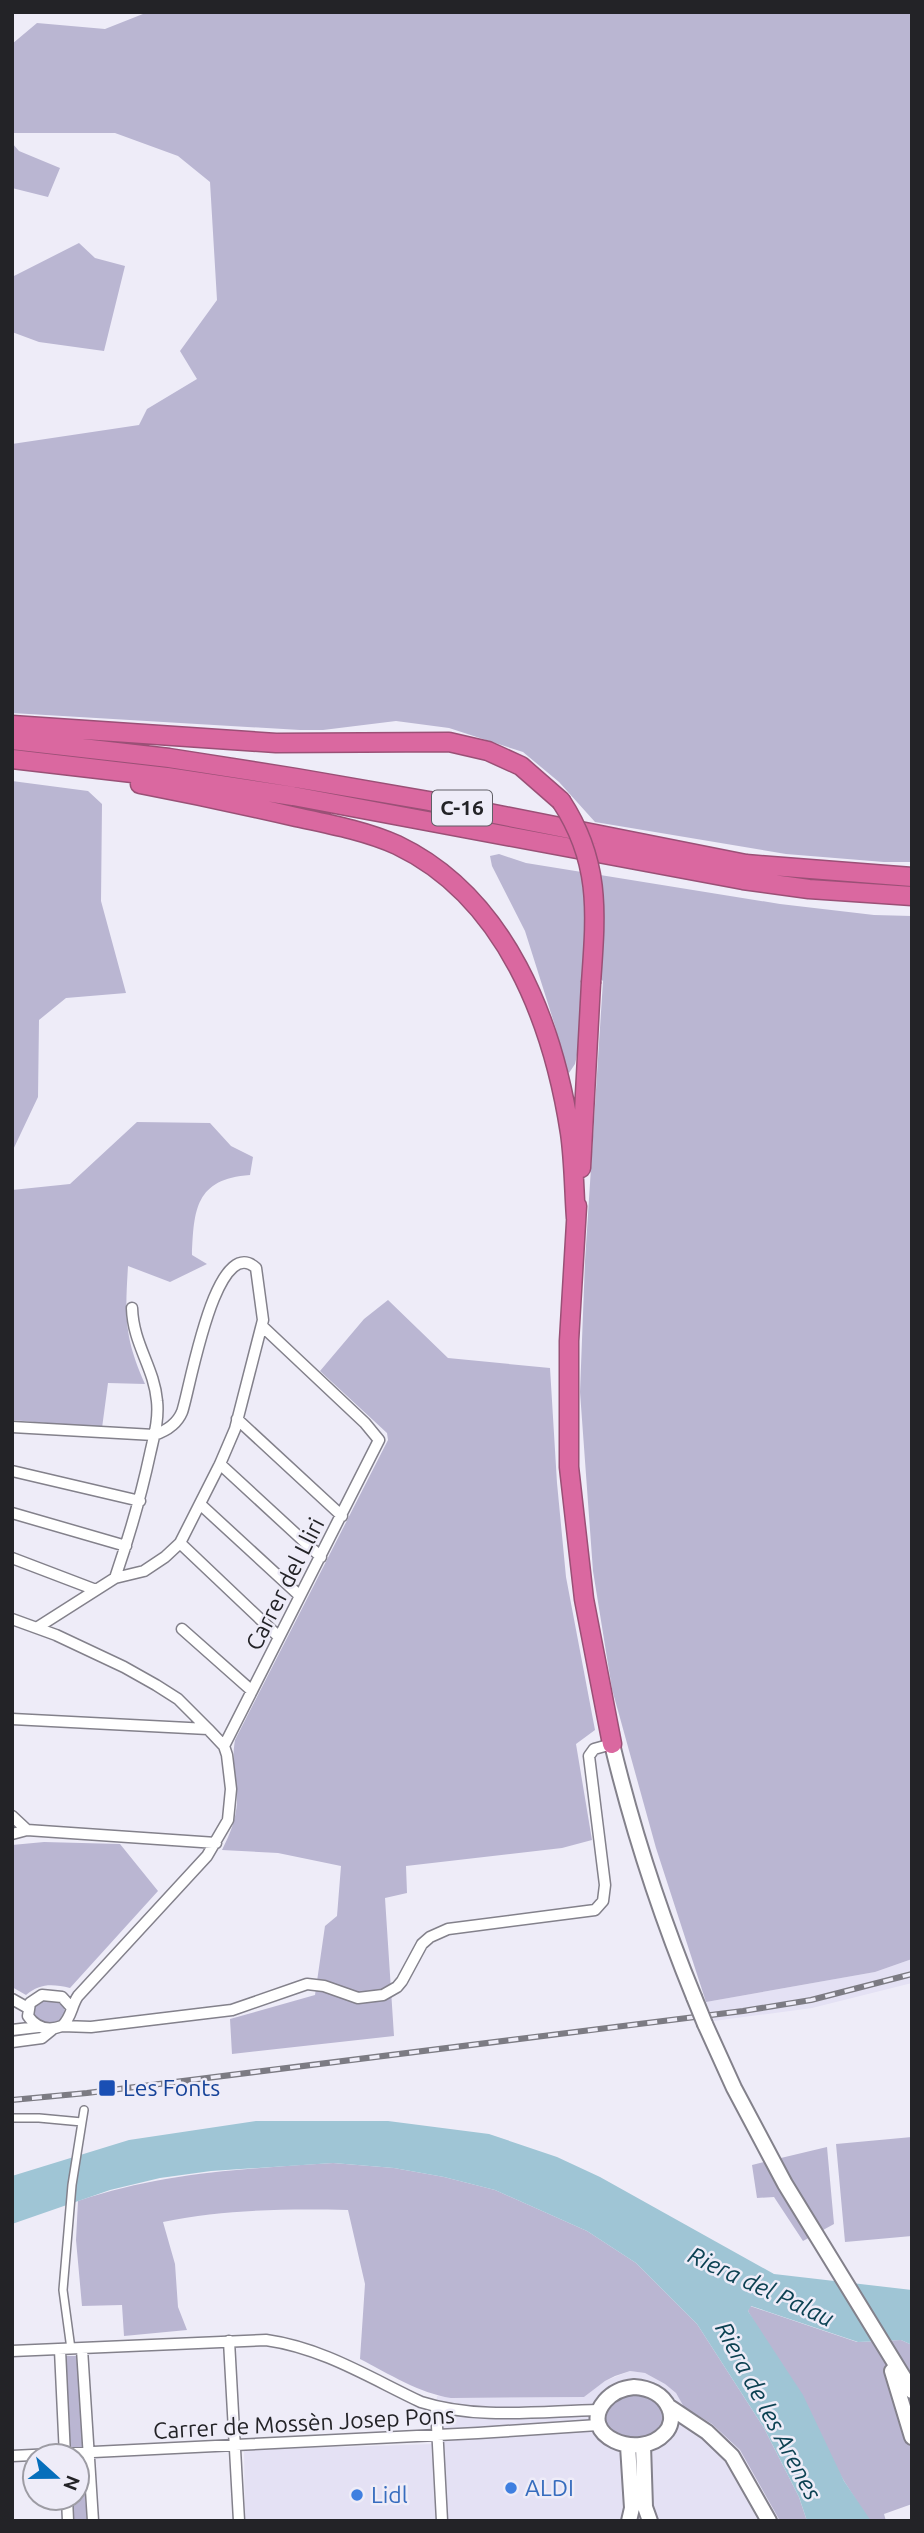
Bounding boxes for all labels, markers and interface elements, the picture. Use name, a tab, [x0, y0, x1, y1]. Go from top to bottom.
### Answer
road number: C-16	[432, 790, 492, 826]
street label: Carrer del Lliri	[240, 1513, 329, 1654]
place label: Les Fonts	[123, 2075, 220, 2100]
marker: Les Fonts	[97, 2078, 117, 2098]
water label: Riera del Palau	[684, 2241, 838, 2332]
water label: Riera de les Arenes	[710, 2317, 827, 2504]
street label: Carrer de Mossèn Josep Pons	[152, 2402, 456, 2443]
north arrow	[21, 2442, 91, 2512]
text: N	[59, 2473, 85, 2494]
place label: ALDI	[525, 2475, 574, 2500]
marker: ALDI	[503, 2480, 519, 2496]
place label: Lidl	[371, 2482, 408, 2507]
marker: Lidl	[349, 2487, 365, 2503]

